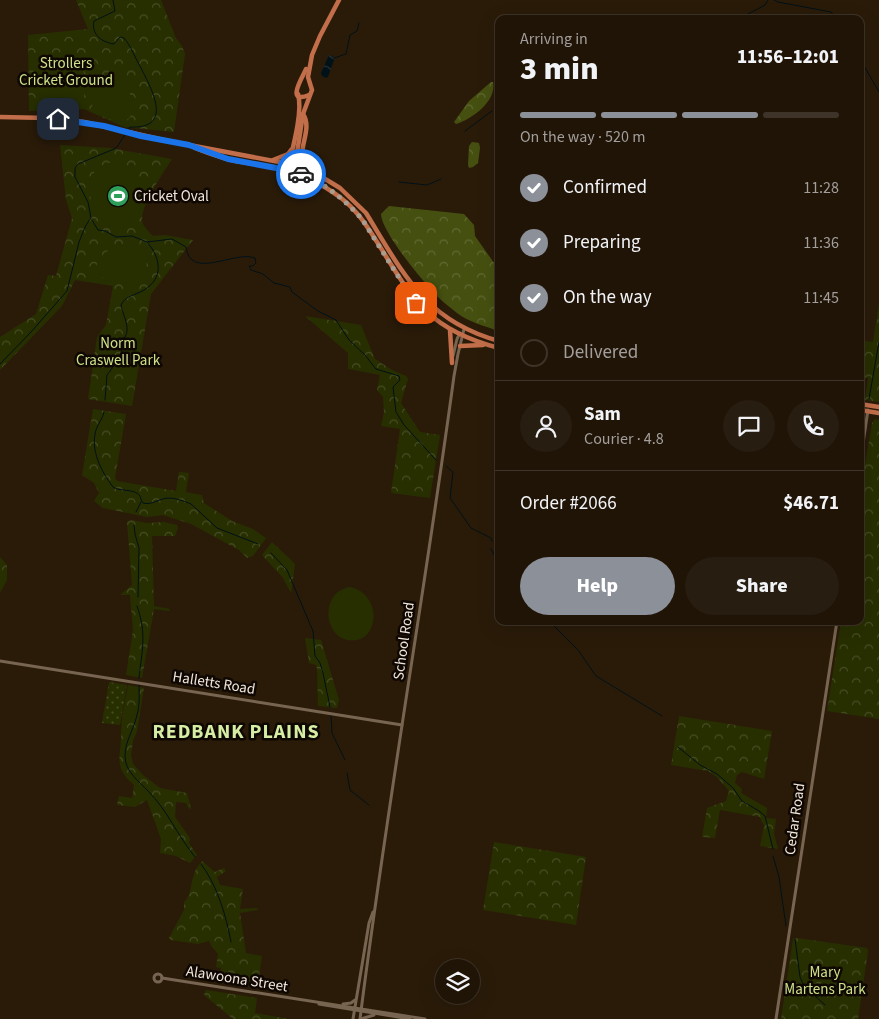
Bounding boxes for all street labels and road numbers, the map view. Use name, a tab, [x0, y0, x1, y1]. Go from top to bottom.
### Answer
street label: School Road	[388, 601, 420, 681]
street label: Halletts Road	[171, 666, 257, 700]
street label: Cedar Road	[780, 782, 810, 856]
street label: Alawoona Street	[185, 961, 289, 997]

